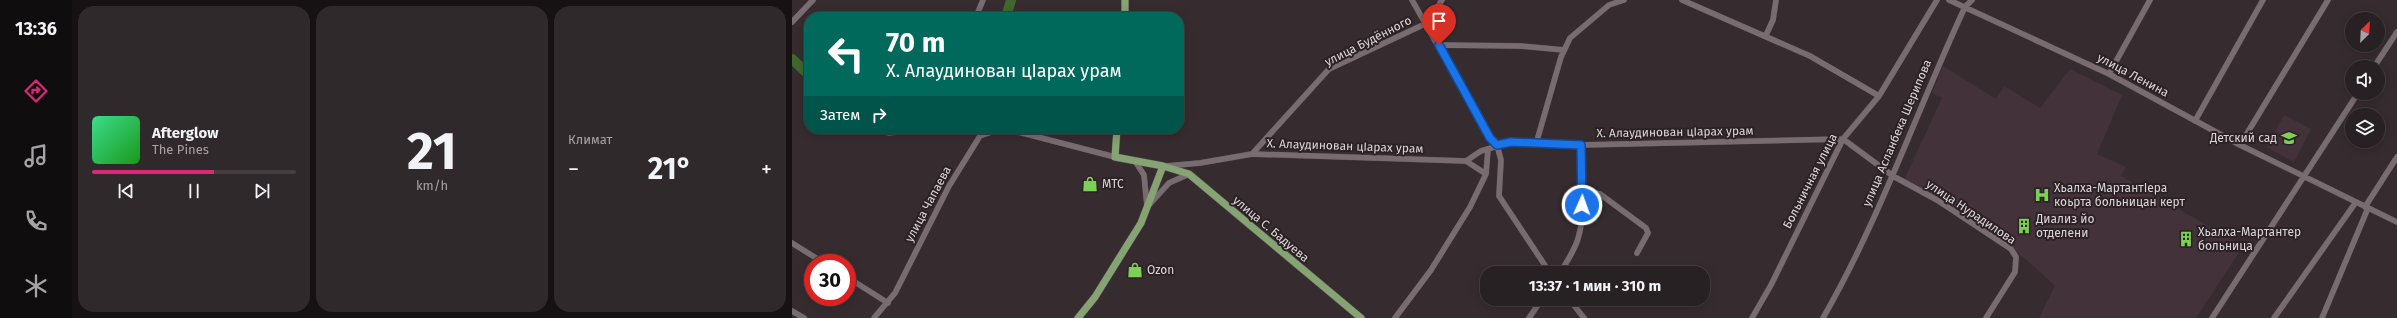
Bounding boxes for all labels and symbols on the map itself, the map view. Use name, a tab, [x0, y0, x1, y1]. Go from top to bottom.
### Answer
pin	[1422, 4, 1456, 45]
north arrow	[2345, 12, 2385, 52]
street label: улица Будённого	[1322, 13, 1414, 69]
street label: улица Ленина	[2095, 50, 2171, 100]
street label: улица Асланбека Шерипова	[1860, 57, 1934, 209]
street label: Х. Алаудинован цIарах урам	[1596, 124, 1754, 140]
school or university icon: Детский сад	[2280, 129, 2298, 147]
street label: Больничная улица	[1780, 131, 1840, 231]
place label: Детский сад	[2209, 131, 2277, 145]
street label: Х. Алаудинован цIарах урам	[1266, 136, 1424, 156]
street label: улица Чапаева	[902, 164, 954, 244]
shop icon: МТС	[1081, 175, 1099, 193]
place label: МТС	[1102, 177, 1124, 191]
street label: улица Нурадилова	[1923, 177, 2019, 247]
place label: Хьалха-МартантIера коьрта больницан керт	[2054, 181, 2185, 209]
position arrow	[1561, 184, 1603, 226]
hospital icon: Хьалха-МартантIера коьрта больницан керт	[2033, 186, 2051, 204]
street label: улица С. Бадуева	[1230, 193, 1312, 265]
place label: Диализ йо отделени	[2035, 212, 2095, 240]
building icon: Диализ йо отделени	[2015, 217, 2033, 235]
place label: Хьалха-Мартантер больница	[2198, 225, 2301, 253]
building icon: Хьалха-Мартантер больница	[2177, 230, 2195, 248]
speed limit sign: 30	[804, 254, 856, 306]
shop icon: Ozon	[1126, 261, 1144, 279]
place label: Ozon	[1147, 263, 1174, 277]

